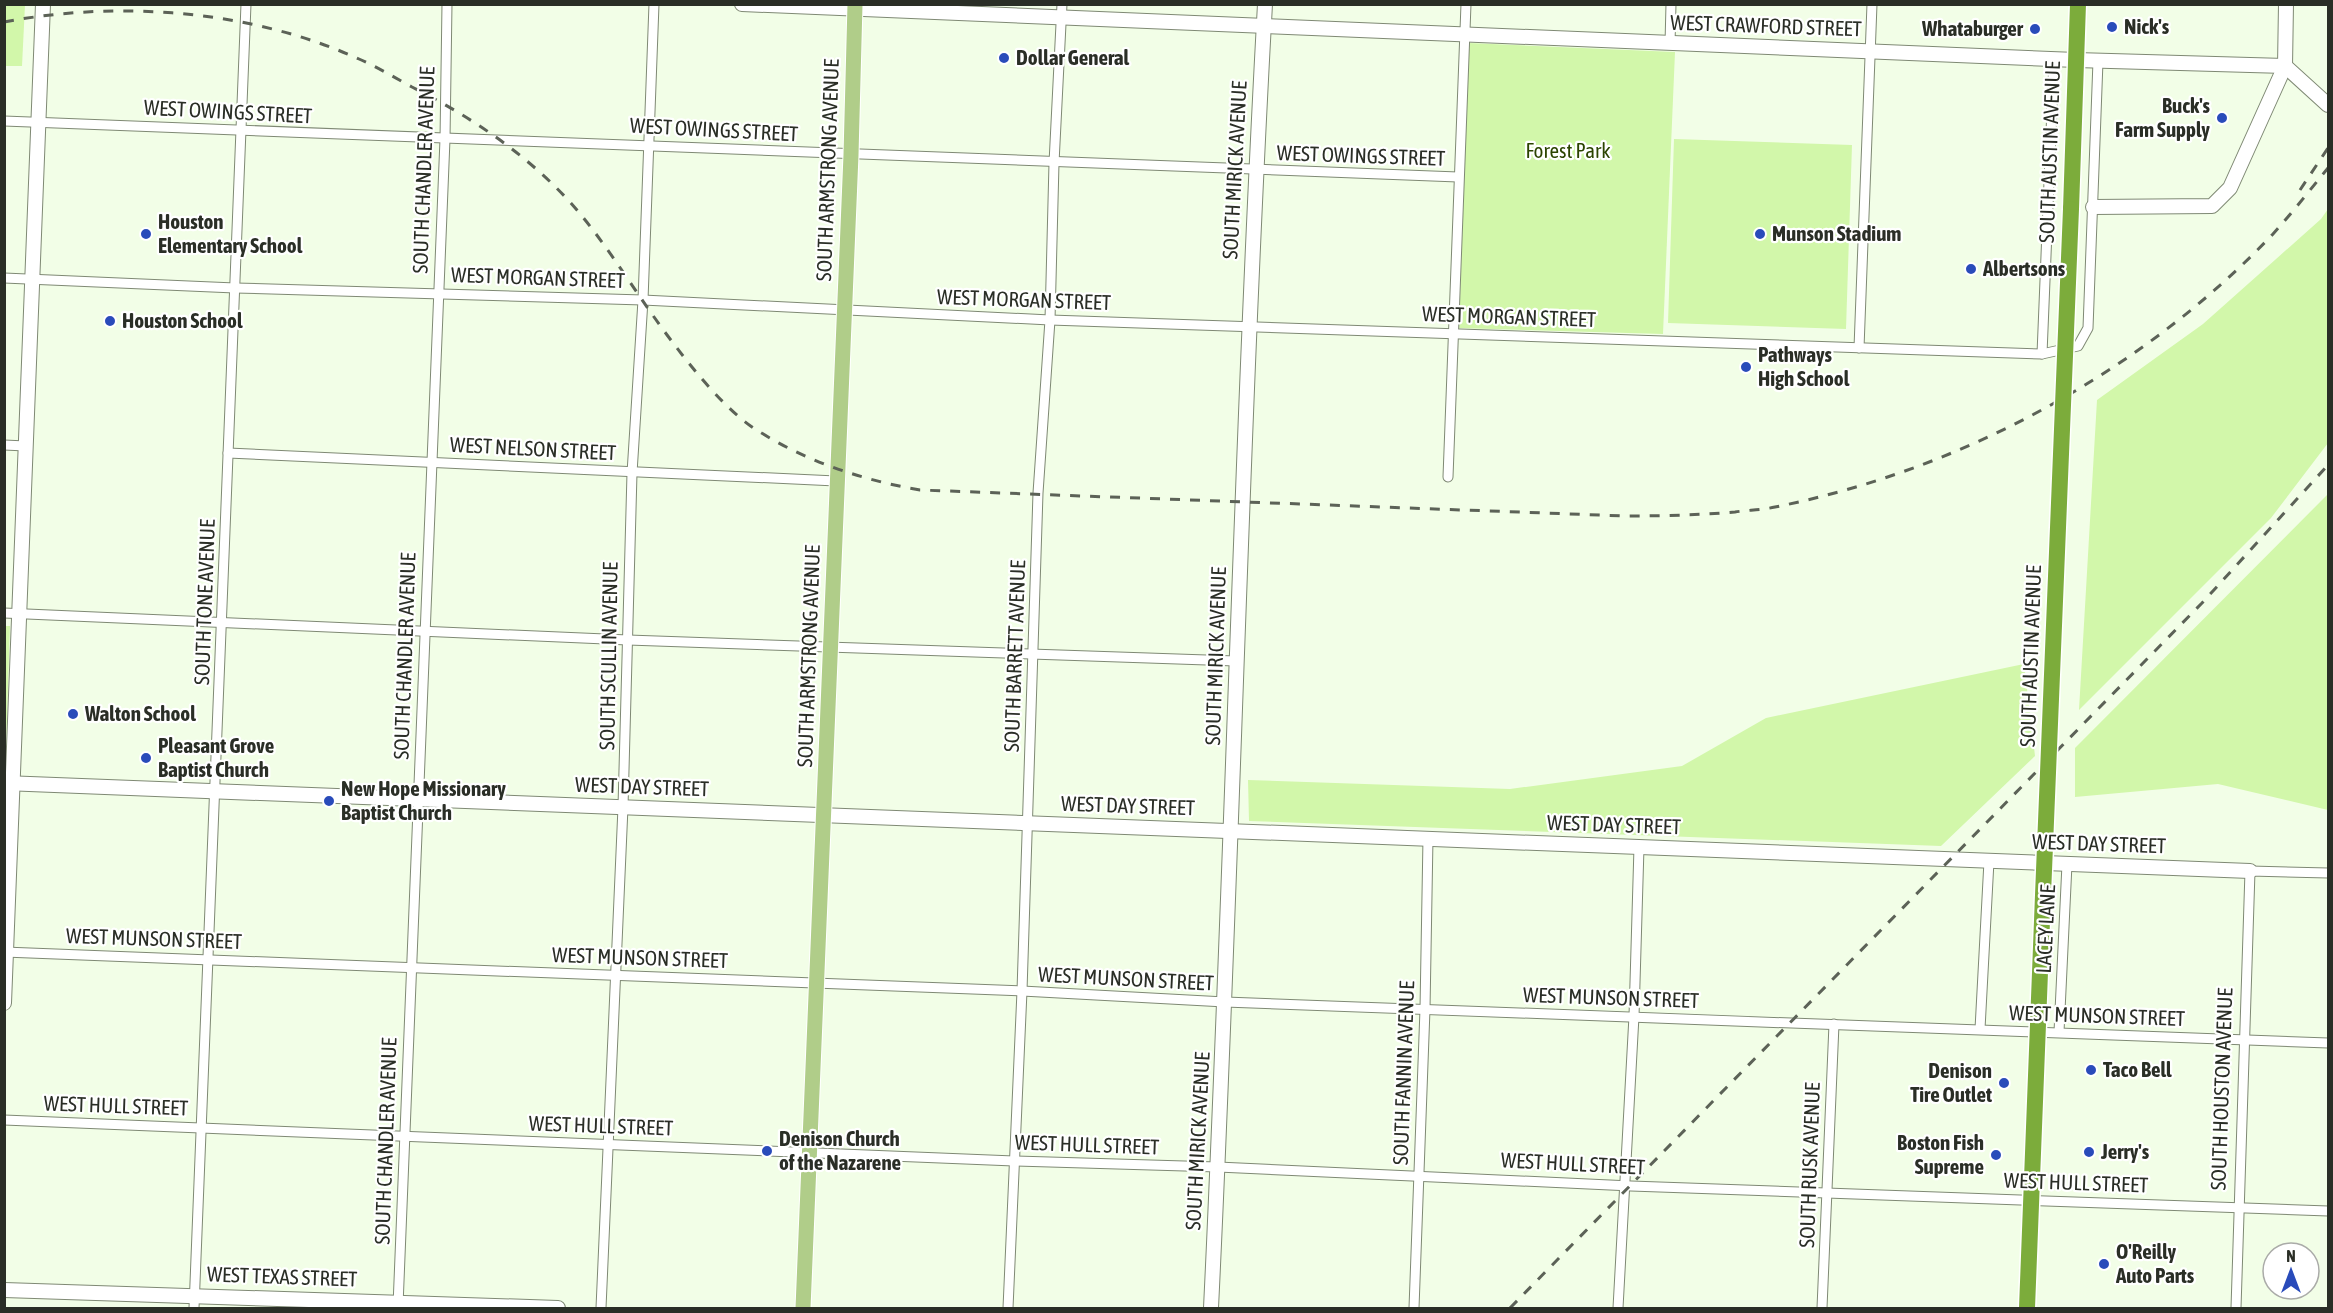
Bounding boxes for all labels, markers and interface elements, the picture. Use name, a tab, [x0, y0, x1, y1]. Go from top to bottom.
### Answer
street label: WEST CRAWFORD STREET	[1670, 10, 1862, 40]
place label: Nick's	[2124, 14, 2170, 38]
place label: Whataburger	[1921, 16, 2024, 40]
marker: Nick's	[2105, 20, 2119, 34]
marker: Whataburger	[2028, 22, 2042, 36]
place label: Dollar General	[1016, 45, 1130, 69]
marker: Dollar General	[997, 51, 1011, 65]
street label: SOUTH ARMSTRONG AVENUE	[811, 58, 843, 282]
street label: SOUTH AUSTIN AVENUE	[2034, 61, 2064, 243]
street label: SOUTH CHANDLER AVENUE	[407, 66, 439, 274]
street label: SOUTH MIRICK AVENUE	[1217, 80, 1251, 260]
place label: Buck's Farm Supply	[2115, 93, 2211, 141]
street label: WEST OWINGS STREET	[143, 95, 313, 127]
marker: Buck's Farm Supply	[2215, 111, 2229, 125]
street label: WEST OWINGS STREET	[629, 113, 799, 145]
park label: Forest Park	[1525, 138, 1611, 162]
street label: WEST OWINGS STREET	[1276, 140, 1446, 170]
place label: Houston Elementary School	[158, 209, 303, 257]
place label: Munson Stadium	[1772, 221, 1901, 245]
marker: Houston Elementary School	[139, 227, 153, 241]
marker: Munson Stadium	[1753, 227, 1767, 241]
place label: Albertsons	[1982, 256, 2066, 280]
street label: WEST MORGAN STREET	[451, 262, 625, 292]
marker: Albertsons	[1964, 262, 1978, 276]
street label: WEST MORGAN STREET	[937, 284, 1111, 314]
street label: WEST MORGAN STREET	[1422, 301, 1596, 331]
place label: Houston School	[122, 308, 243, 332]
marker: Houston School	[103, 314, 117, 328]
place label: Pathways High School	[1758, 342, 1850, 390]
marker: Pathways High School	[1739, 360, 1753, 374]
street label: WEST NELSON STREET	[449, 432, 617, 464]
street label: SOUTH TONE AVENUE	[189, 519, 219, 685]
street label: SOUTH ARMSTRONG AVENUE	[792, 544, 824, 768]
street label: SOUTH CHANDLER AVENUE	[388, 552, 420, 760]
street label: SOUTH BARRETT AVENUE	[999, 559, 1029, 752]
street label: SOUTH SCULLIN AVENUE	[594, 562, 622, 750]
street label: SOUTH AUSTIN AVENUE	[2015, 565, 2045, 747]
street label: SOUTH MIRICK AVENUE	[1200, 566, 1230, 746]
place label: Walton School	[84, 701, 196, 725]
marker: Walton School	[66, 707, 80, 721]
place label: Pleasant Grove Baptist Church	[158, 733, 274, 781]
marker: Pleasant Grove Baptist Church	[139, 751, 153, 765]
street label: WEST DAY STREET	[575, 772, 709, 800]
place label: New Hope Missionary Baptist Church	[341, 776, 506, 824]
street label: WEST DAY STREET	[1061, 791, 1195, 819]
marker: New Hope Missionary Baptist Church	[322, 794, 336, 808]
street label: WEST DAY STREET	[1547, 810, 1681, 838]
street label: WEST DAY STREET	[2032, 829, 2166, 857]
street label: LACEY LANE	[2031, 884, 2059, 974]
street label: WEST MUNSON STREET	[66, 923, 242, 953]
street label: WEST MUNSON STREET	[552, 942, 728, 972]
street label: WEST MUNSON STREET	[1038, 961, 1215, 995]
street label: SOUTH FANNIN AVENUE	[1388, 980, 1418, 1165]
street label: WEST MUNSON STREET	[1523, 982, 1699, 1012]
street label: SOUTH HOUSTON AVENUE	[2205, 987, 2237, 1191]
street label: WEST MUNSON STREET	[2009, 1000, 2185, 1030]
street label: SOUTH CHANDLER AVENUE	[369, 1037, 401, 1245]
street label: SOUTH MIRICK AVENUE	[1180, 1051, 1214, 1231]
place label: Taco Bell	[2103, 1057, 2172, 1081]
place label: Denison Tire Outlet	[1910, 1058, 1992, 1106]
marker: Taco Bell	[2084, 1063, 2098, 1077]
marker: Denison Tire Outlet	[1997, 1076, 2011, 1090]
street label: SOUTH RUSK AVENUE	[1794, 1082, 1824, 1248]
street label: WEST HULL STREET	[43, 1090, 189, 1120]
street label: WEST HULL STREET	[528, 1110, 674, 1140]
place label: Denison Church of the Nazarene	[779, 1126, 901, 1174]
street label: WEST HULL STREET	[1014, 1129, 1160, 1159]
place label: Boston Fish Supreme	[1897, 1130, 1984, 1178]
place label: Jerry's	[2100, 1139, 2150, 1163]
marker: Denison Church of the Nazarene	[760, 1144, 774, 1158]
marker: Jerry's	[2082, 1145, 2096, 1159]
street label: WEST HULL STREET	[1500, 1147, 1646, 1179]
marker: Boston Fish Supreme	[1989, 1148, 2003, 1162]
street label: WEST HULL STREET	[2003, 1167, 2149, 1197]
place label: O'Reilly Auto Parts	[2115, 1239, 2195, 1287]
north arrow	[2261, 1241, 2321, 1301]
text: N	[2286, 1247, 2296, 1265]
marker: O'Reilly Auto Parts	[2097, 1257, 2111, 1271]
street label: WEST TEXAS STREET	[206, 1261, 358, 1291]

